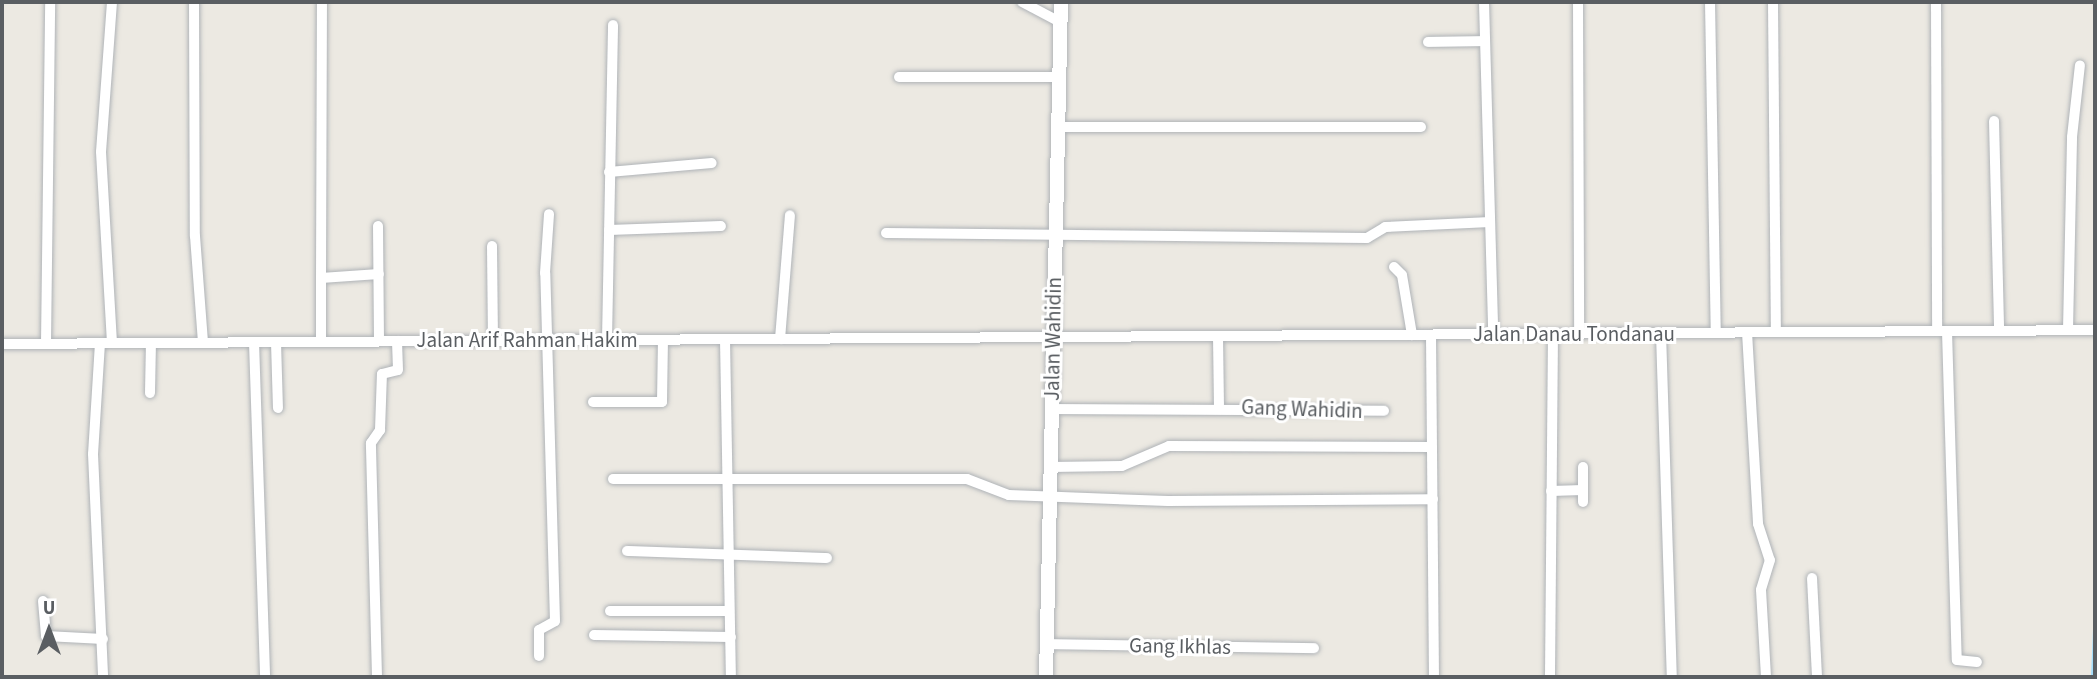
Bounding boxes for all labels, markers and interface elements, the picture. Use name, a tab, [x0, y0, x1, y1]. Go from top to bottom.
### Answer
street label: Jalan Wahidin	[1039, 277, 1067, 401]
street label: Jalan Danau Tondanau	[1473, 321, 1675, 347]
street label: Jalan Arif Rahman Hakim	[416, 327, 638, 353]
street label: Gang Wahidin	[1241, 394, 1363, 424]
north arrow	[14, 595, 84, 665]
text: U	[43, 595, 55, 622]
street label: Gang Ikhlas	[1129, 633, 1231, 659]

